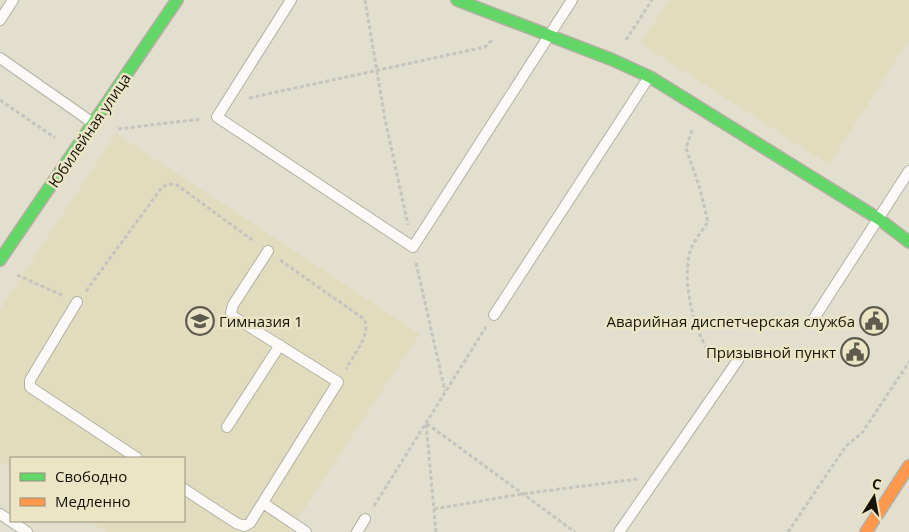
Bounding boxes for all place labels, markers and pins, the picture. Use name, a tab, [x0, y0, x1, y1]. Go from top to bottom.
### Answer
school or university icon: Гимназия 1	[185, 306, 215, 336]
public building icon: Аварийная диспетчерская служба	[859, 306, 889, 336]
place label: Гимназия 1	[219, 311, 303, 331]
place label: Аварийная диспетчерская служба	[606, 311, 855, 331]
public building icon: Призывной пункт	[840, 337, 870, 367]
place label: Призывной пункт	[706, 342, 836, 362]

